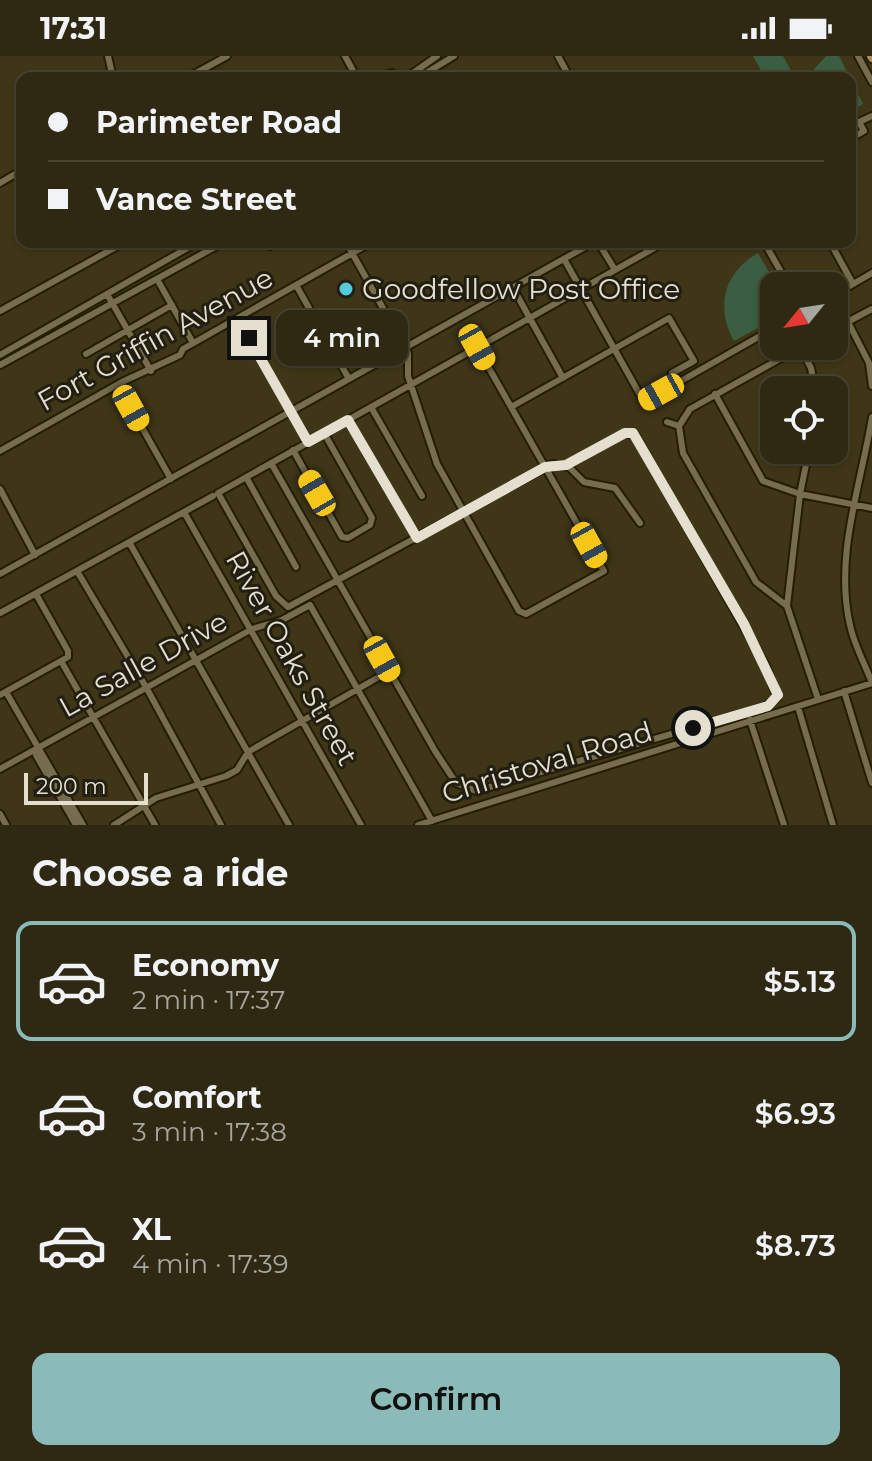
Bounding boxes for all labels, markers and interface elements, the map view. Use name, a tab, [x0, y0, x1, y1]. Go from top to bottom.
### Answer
text: 17:31	[40, 10, 107, 47]
text: Parimeter Road	[96, 104, 342, 141]
text: Vance Street	[96, 181, 297, 218]
street label: Fort Griffin Avenue	[31, 260, 279, 418]
place label: Goodfellow Post Office	[362, 272, 680, 306]
north arrow	[760, 272, 848, 360]
map controls	[760, 272, 848, 464]
marker: Goodfellow Post Office	[337, 280, 355, 298]
callout: 4 min	[277, 310, 409, 366]
route end	[231, 320, 267, 356]
car	[455, 320, 499, 374]
text: 4 min	[303, 322, 381, 354]
car	[634, 370, 688, 414]
button: locate	[760, 376, 848, 464]
car	[109, 381, 153, 435]
car	[295, 466, 339, 520]
car	[567, 518, 611, 572]
street label: River Oaks Street	[219, 545, 365, 771]
street label: La Salle Drive	[53, 604, 233, 724]
car	[360, 632, 404, 686]
route start	[675, 710, 711, 746]
street label: Christoval Road	[438, 714, 656, 810]
scale bar	[24, 769, 148, 805]
text: 200 m	[36, 773, 107, 800]
text: Choose a ride	[32, 851, 289, 895]
icon: car	[36, 945, 108, 1017]
text: Economy	[132, 947, 279, 984]
text: $5.13	[764, 963, 836, 1000]
text: 2 min · 17:37	[132, 984, 285, 1016]
icon: car	[36, 1077, 108, 1149]
text: Comfort	[132, 1079, 262, 1116]
text: $6.93	[755, 1095, 836, 1132]
text: 3 min · 17:38	[132, 1116, 287, 1148]
icon: car	[36, 1209, 108, 1281]
text: XL	[132, 1211, 171, 1248]
text: $8.73	[755, 1227, 836, 1264]
text: 4 min · 17:39	[132, 1248, 289, 1280]
button: Confirm	[32, 1353, 840, 1445]

